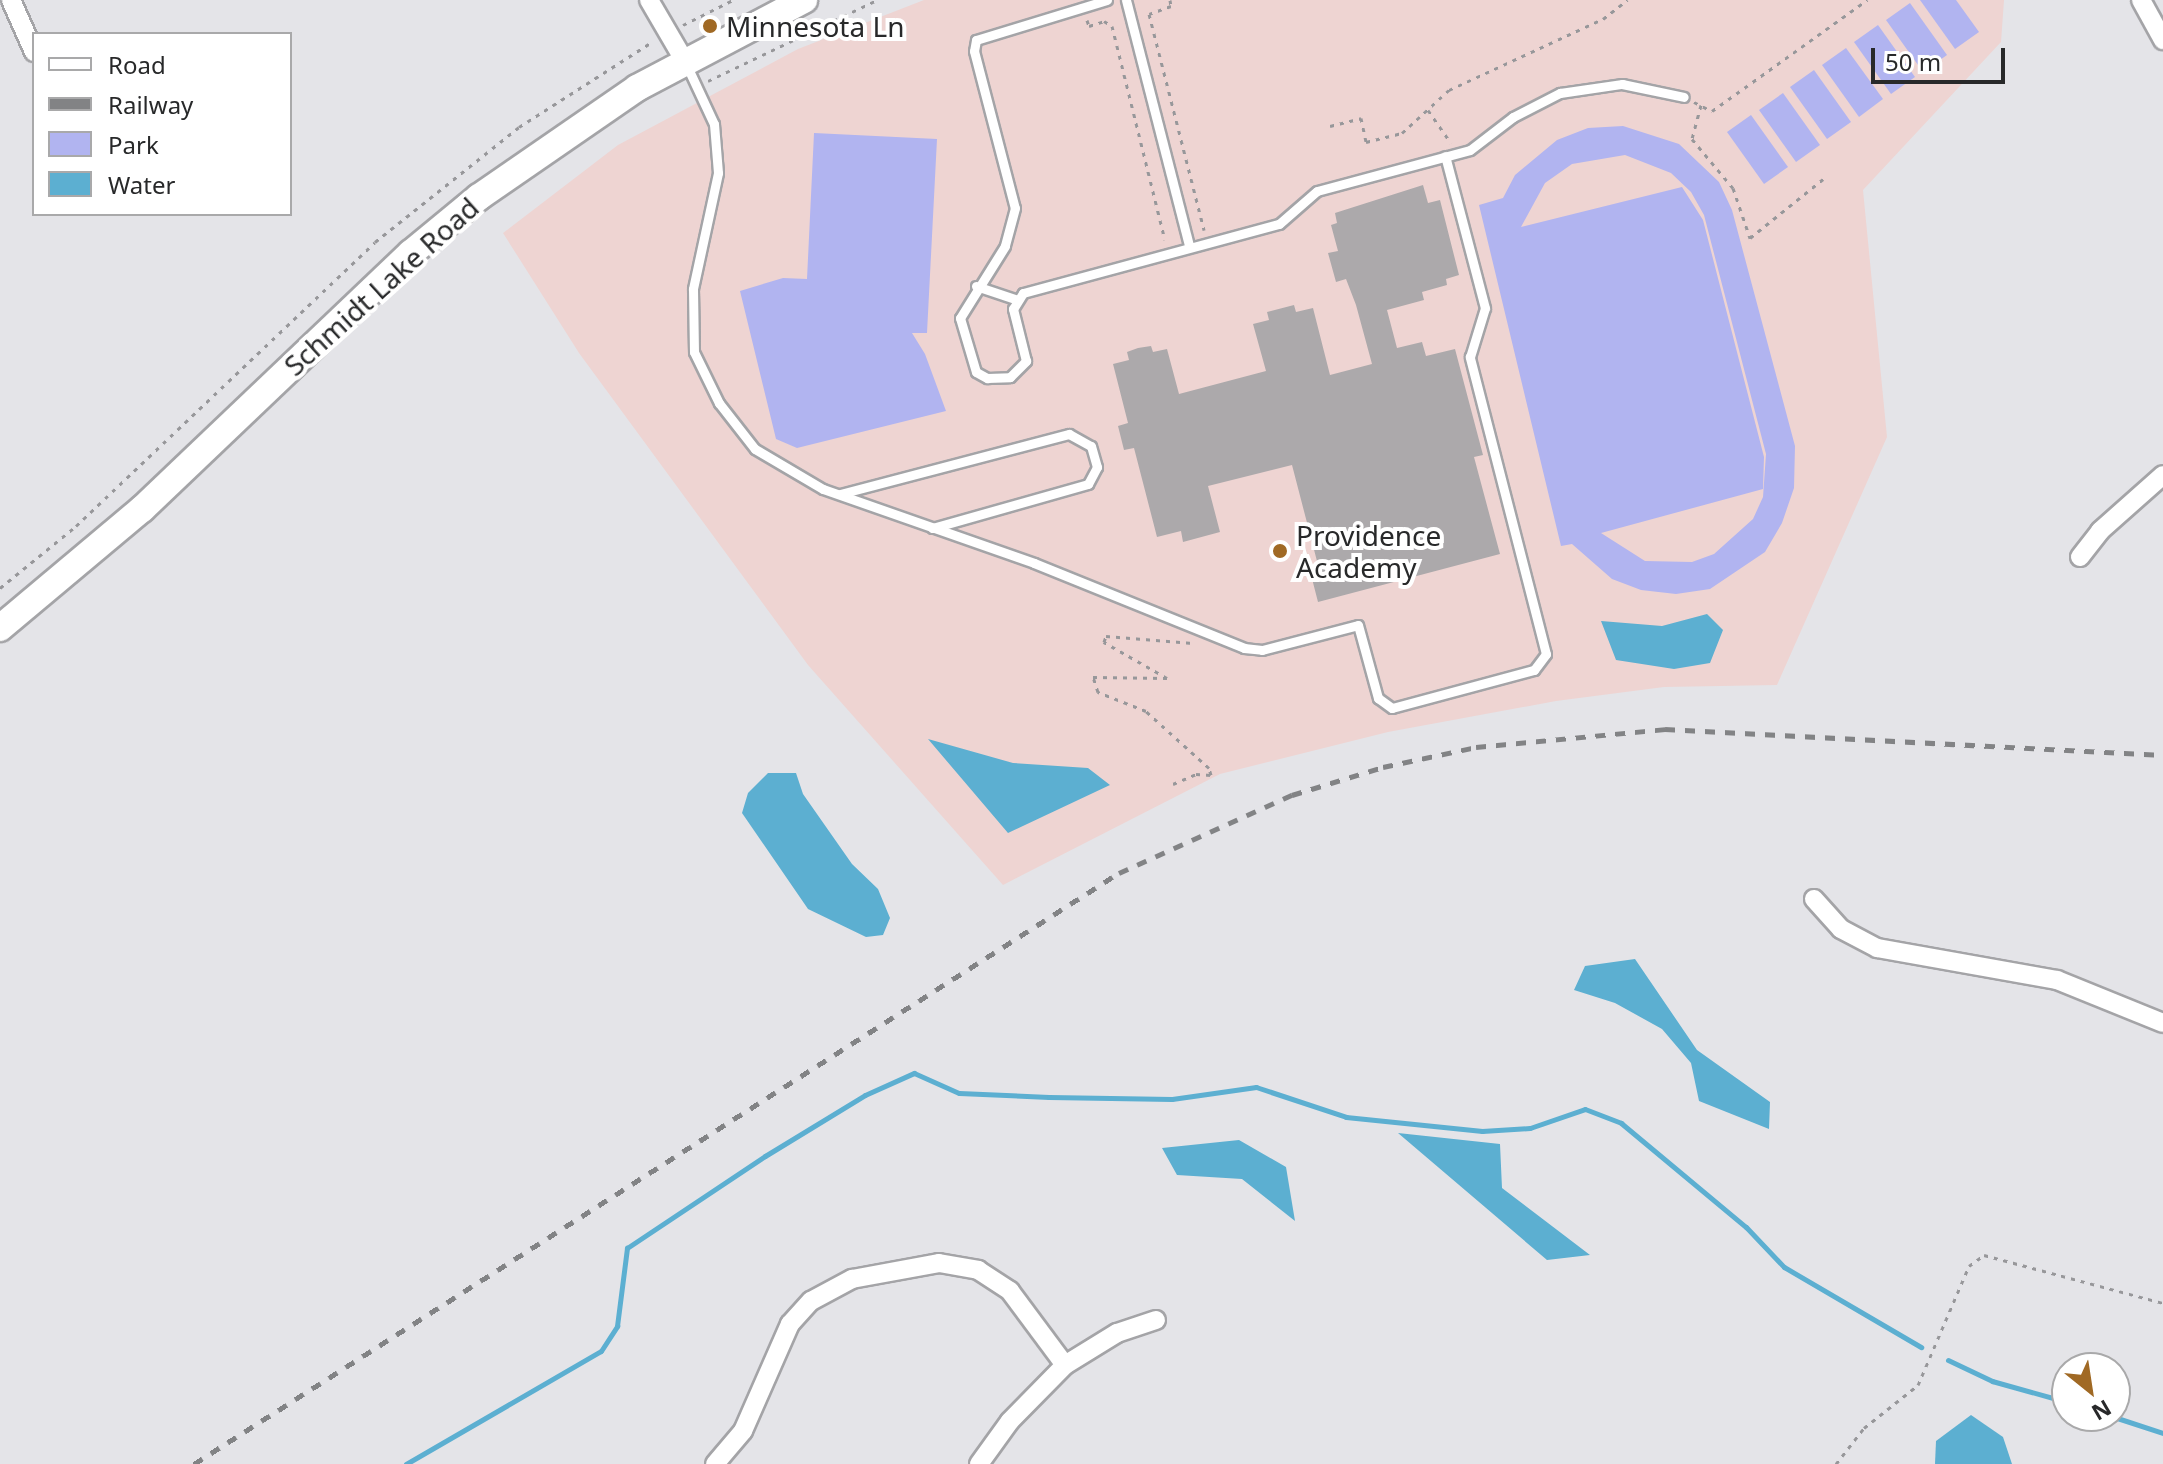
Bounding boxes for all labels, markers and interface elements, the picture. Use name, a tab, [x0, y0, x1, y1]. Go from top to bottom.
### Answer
place label: Minnesota Ln	[726, 9, 904, 43]
marker: Minnesota Ln	[701, 17, 719, 35]
legend	[32, 32, 292, 216]
scale bar	[1875, 32, 2009, 82]
text: 50 m	[1885, 45, 1941, 78]
text: Road	[108, 48, 166, 81]
text: Railway	[108, 88, 193, 121]
text: Park	[108, 128, 159, 161]
text: Water	[108, 168, 175, 201]
street label: Schmidt Lake Road	[277, 190, 485, 382]
place label: Providence Academy	[1296, 518, 1441, 584]
marker: Providence Academy	[1271, 542, 1289, 560]
north arrow	[2051, 1352, 2131, 1432]
text: N	[2087, 1394, 2117, 1429]

